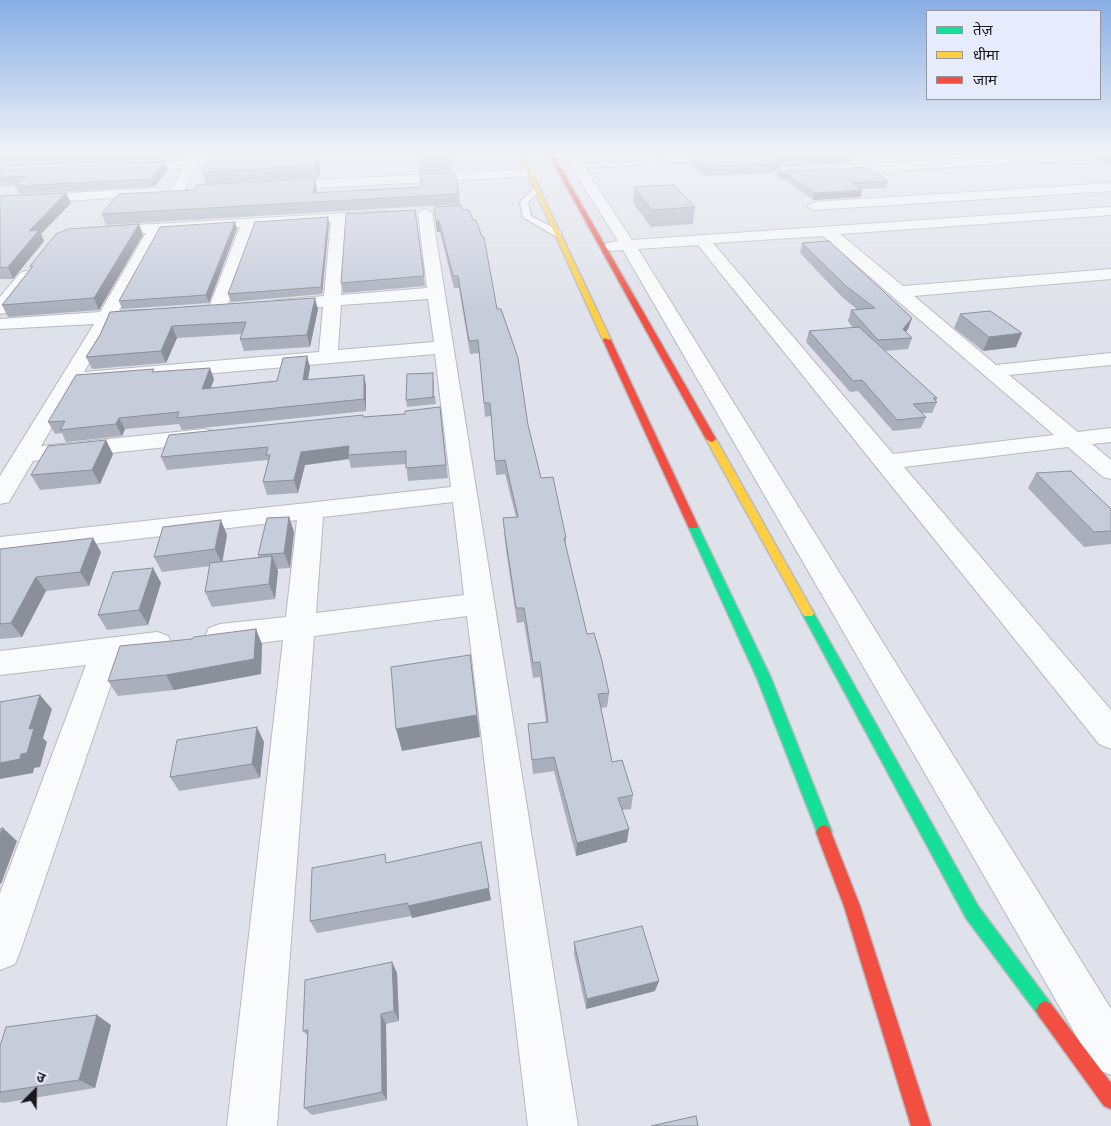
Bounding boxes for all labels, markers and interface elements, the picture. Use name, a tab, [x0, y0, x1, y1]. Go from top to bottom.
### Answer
legend	[926, 10, 1101, 100]
text: तेज़	[973, 19, 993, 39]
text: धीमा	[973, 44, 999, 64]
text: जाम	[973, 69, 997, 89]
north arrow	[10, 1066, 60, 1116]
text: उ	[34, 1066, 49, 1087]

